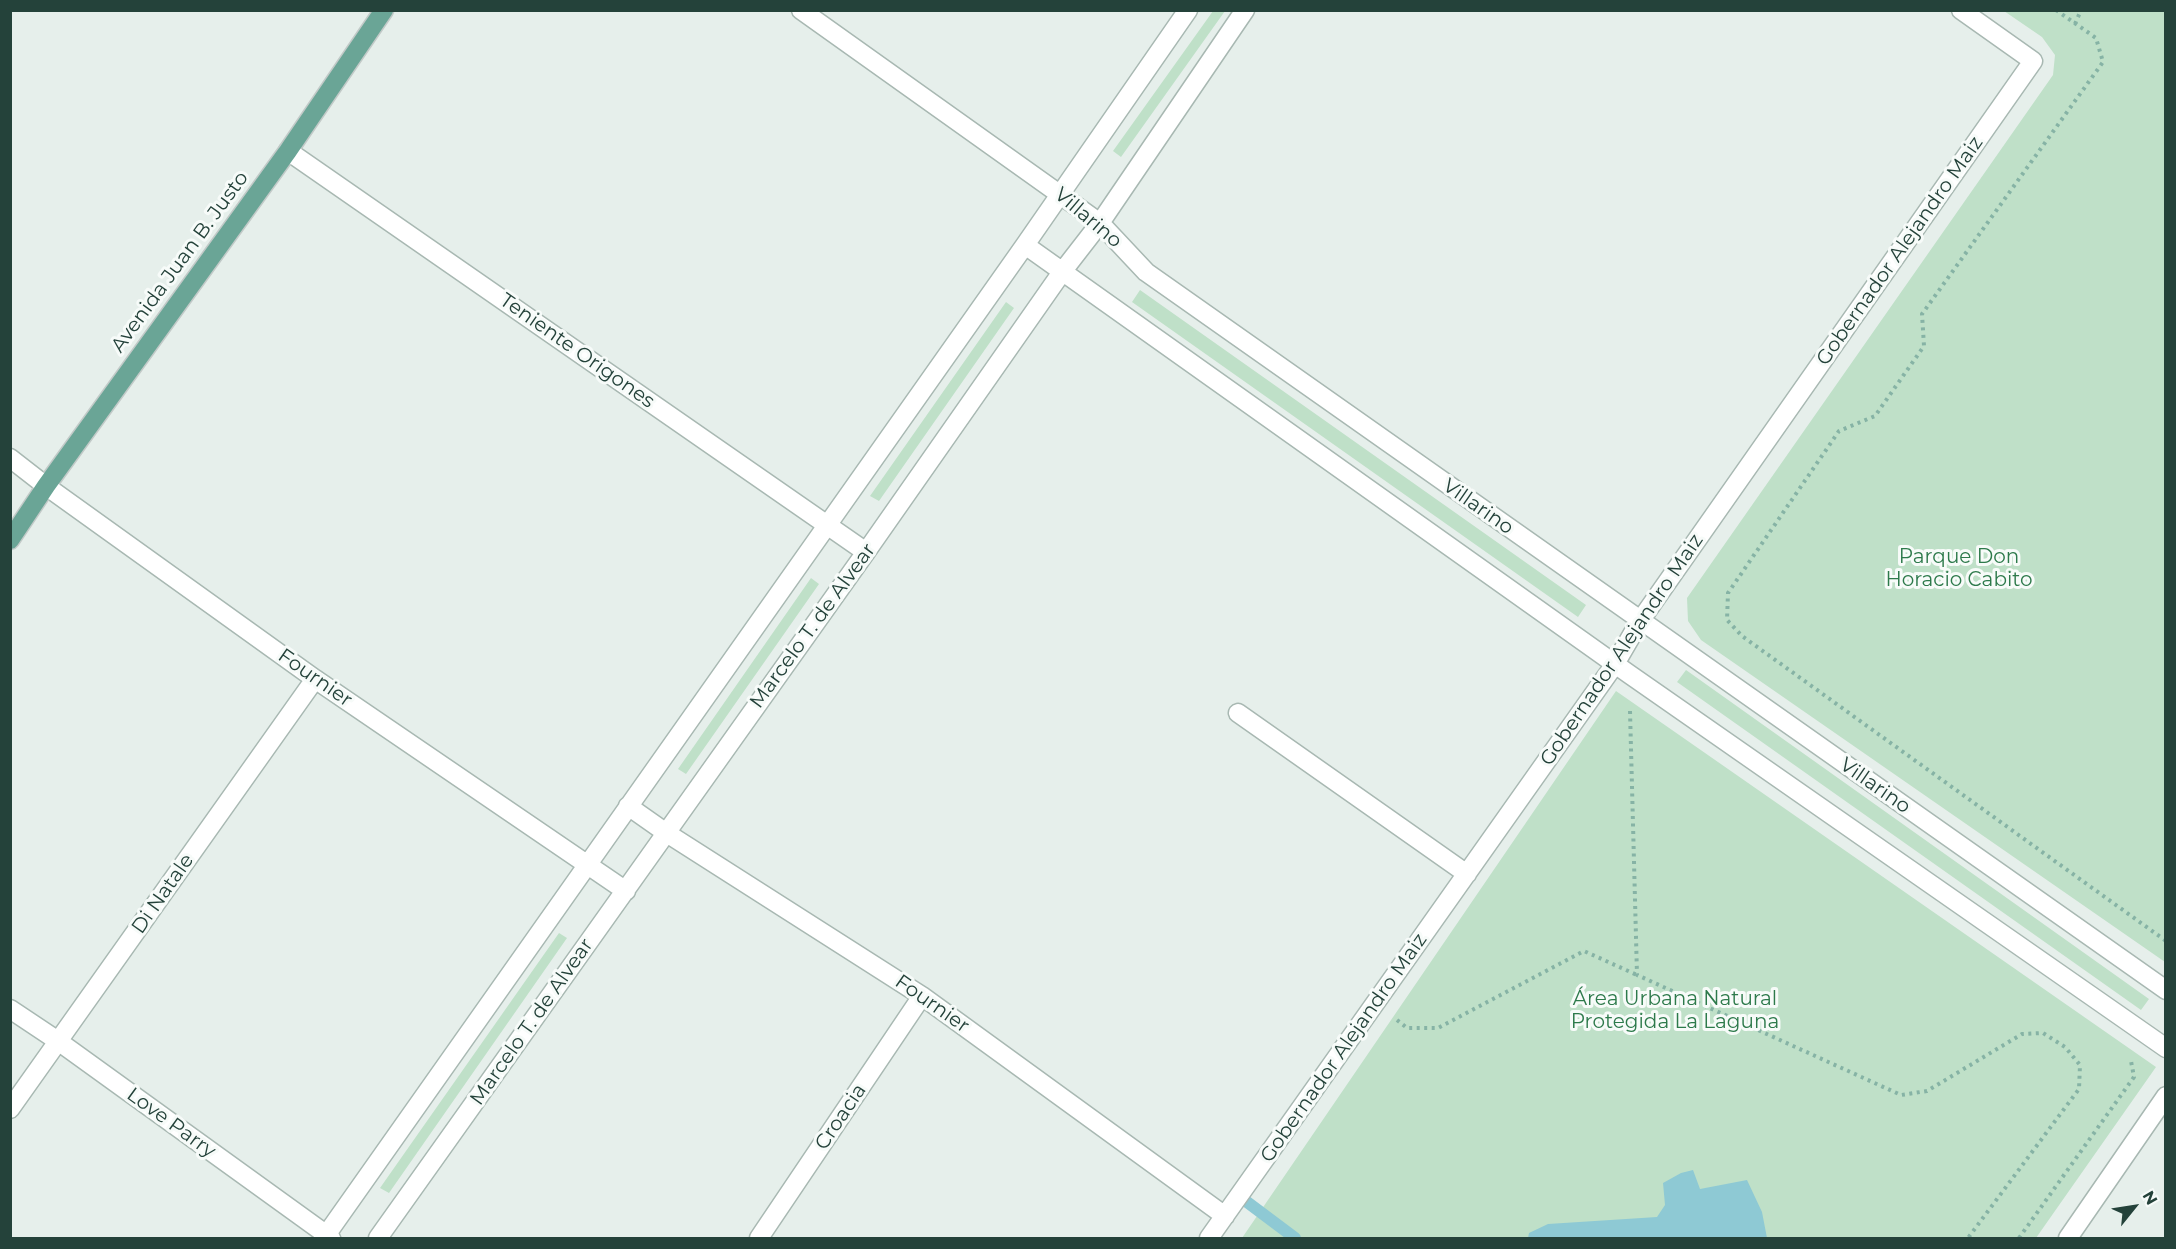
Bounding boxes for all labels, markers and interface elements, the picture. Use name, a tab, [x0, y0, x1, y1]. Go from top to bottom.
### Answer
street label: Gobernador Alejandro Maiz	[1812, 132, 1988, 370]
street label: Avenida Juan B. Justo	[106, 167, 254, 357]
street label: Villarino	[1049, 183, 1127, 253]
street label: Teniente Origones	[495, 289, 659, 413]
street label: Villarino	[1438, 474, 1518, 540]
street label: Gobernador Alejandro Maiz	[1535, 530, 1709, 770]
street label: Marcelo T. de Alvear	[745, 539, 881, 713]
park label: Parque Don Horacio Cabito	[1886, 545, 2032, 592]
street label: Fournier	[273, 644, 357, 712]
street label: Villarino	[1835, 753, 1915, 819]
street label: Di Natale	[127, 849, 199, 939]
street label: Gobernador Alejandro Maiz	[1256, 929, 1432, 1167]
street label: Marcelo T. de Alvear	[465, 934, 599, 1110]
street label: Fournier	[890, 970, 974, 1038]
park label: Área Urbana Natural Protegida La Laguna	[1571, 987, 1779, 1034]
street label: Croacia	[810, 1079, 872, 1155]
street label: Love Parry	[122, 1083, 220, 1163]
north arrow	[2104, 1177, 2164, 1237]
text: N	[2139, 1187, 2161, 1208]

